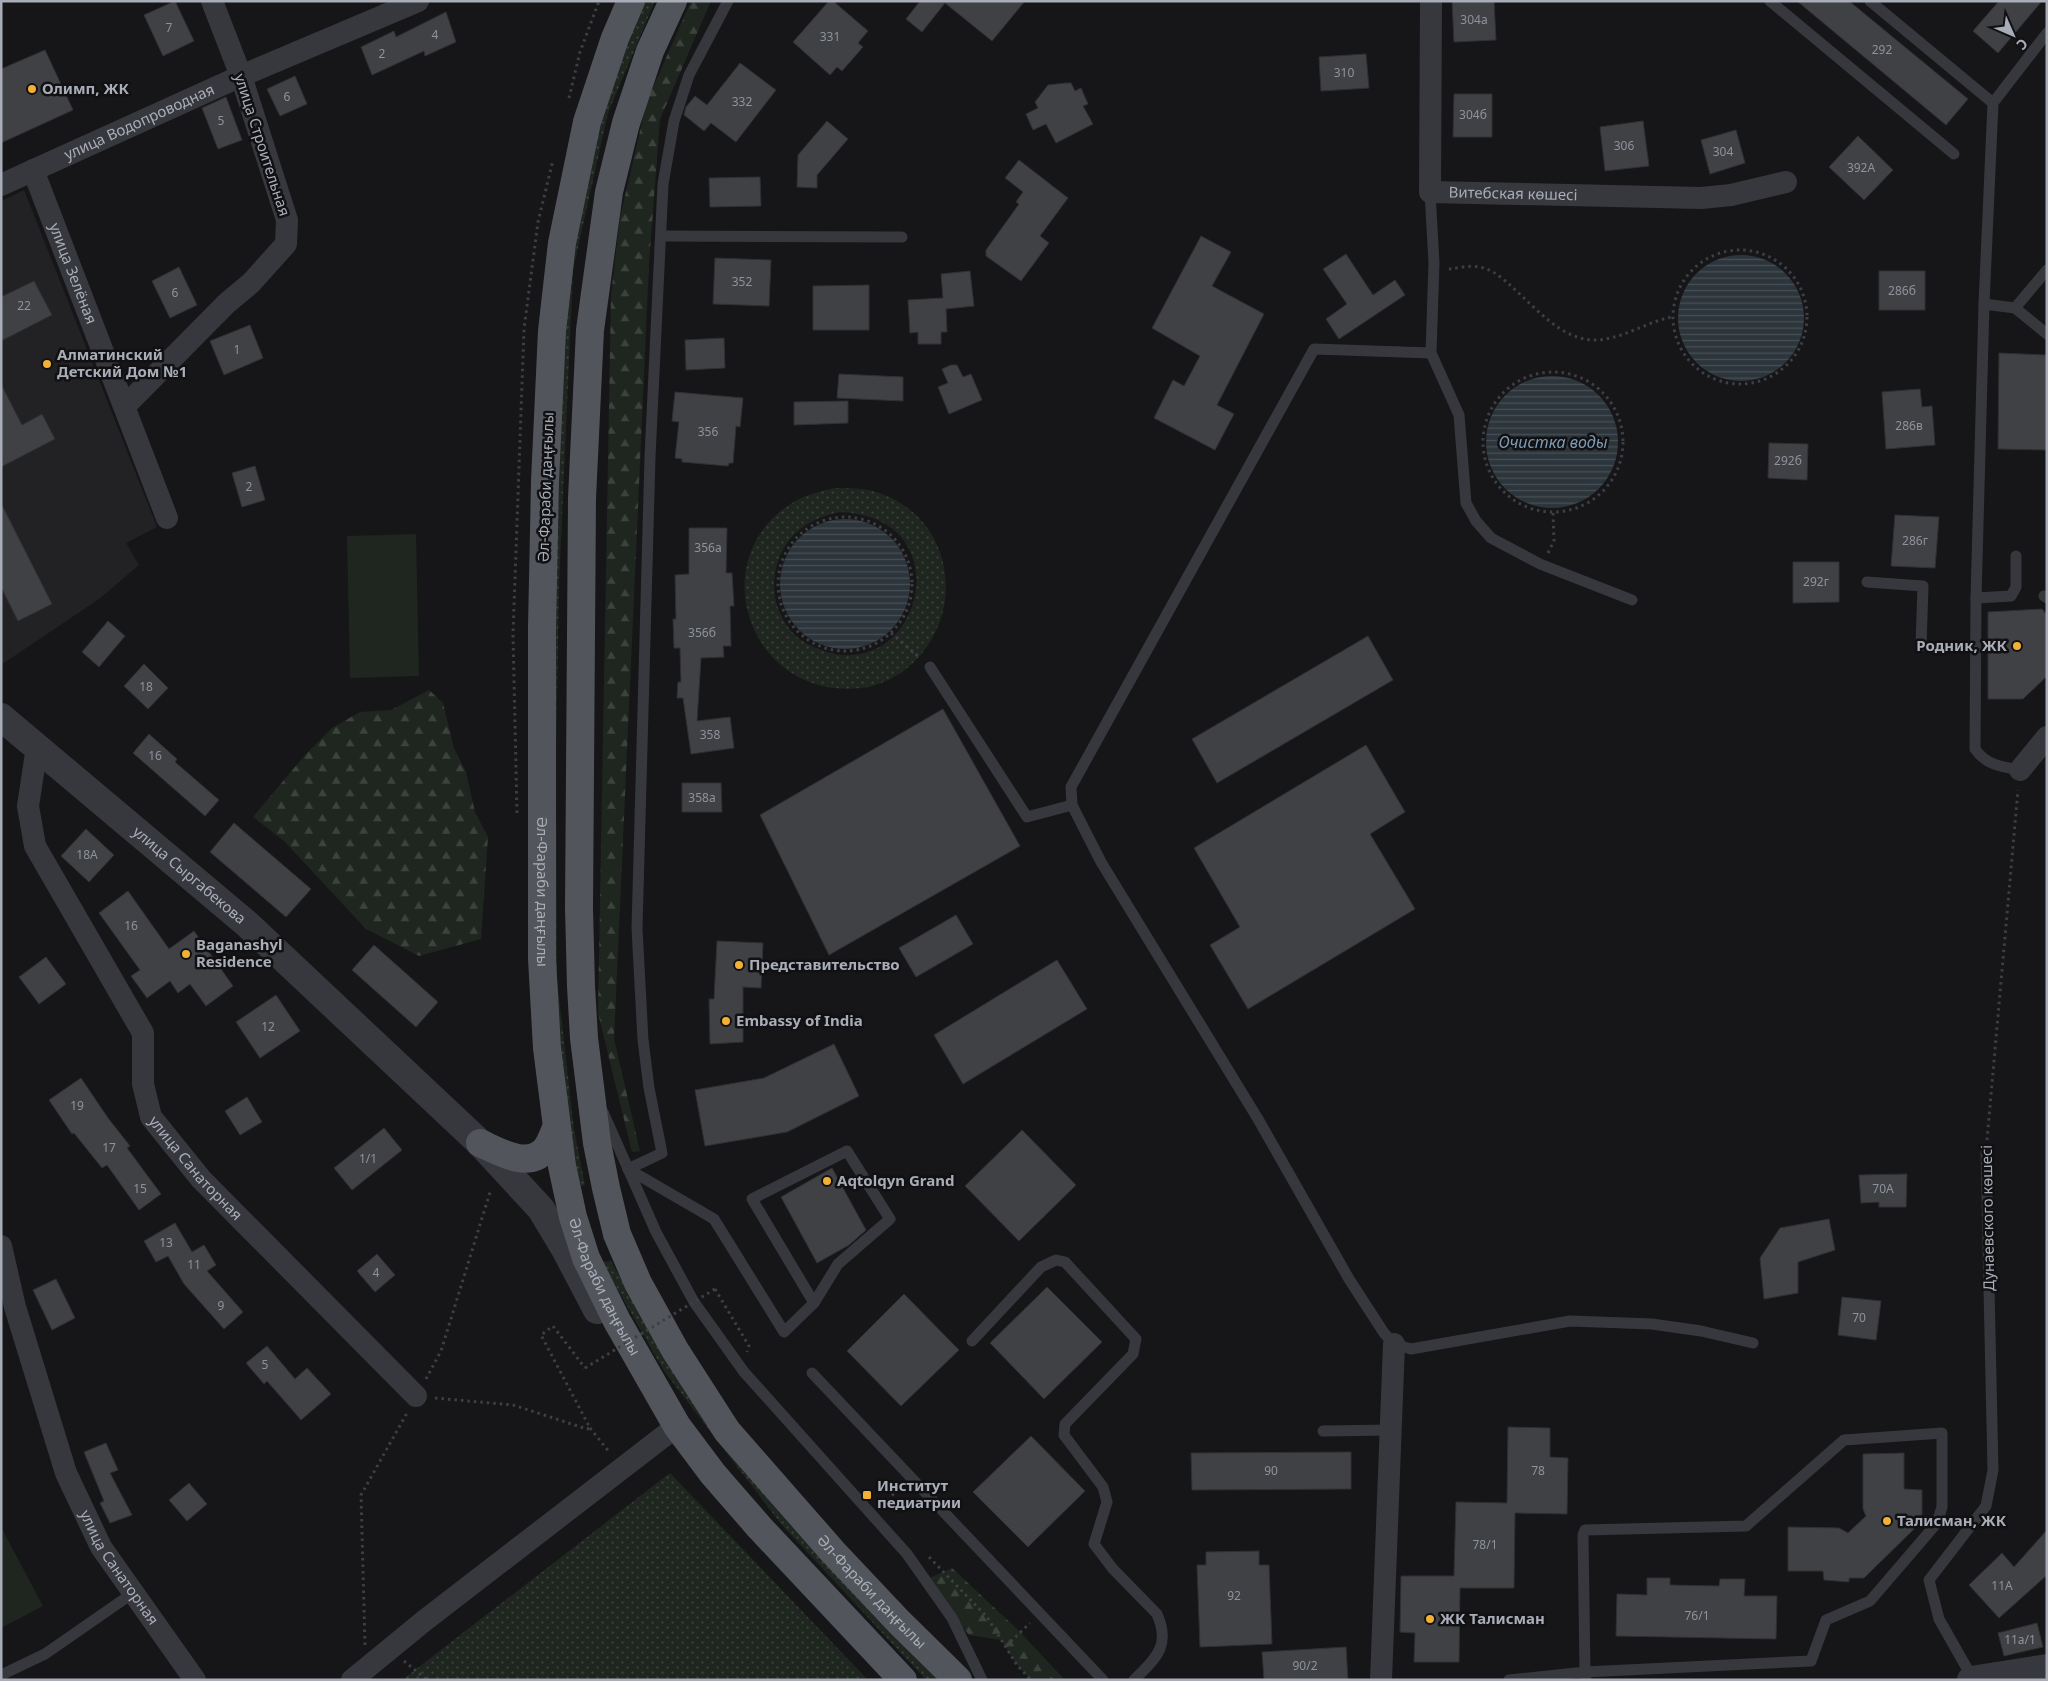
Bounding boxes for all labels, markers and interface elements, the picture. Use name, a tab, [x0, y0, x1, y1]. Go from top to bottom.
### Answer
north arrow	[1988, 10, 2038, 60]
house number: 304а	[1460, 11, 1488, 28]
house number: 7	[166, 19, 173, 36]
house number: 4	[432, 26, 439, 43]
house number: 331	[820, 28, 840, 45]
text: С	[2013, 35, 2032, 54]
house number: 292	[1872, 41, 1892, 58]
house number: 2	[379, 45, 386, 62]
house number: 310	[1334, 64, 1354, 81]
street label: улица Строительная	[230, 71, 295, 218]
place label: Олимп, ЖК	[42, 78, 129, 98]
street label: улица Водопроводная	[61, 78, 217, 164]
marker: Олимп, ЖК	[26, 83, 38, 95]
house number: 6	[284, 88, 291, 105]
house number: 332	[732, 93, 752, 110]
house number: 304б	[1459, 106, 1487, 123]
house number: 5	[218, 112, 225, 129]
house number: 306	[1614, 137, 1634, 154]
house number: 304	[1713, 143, 1733, 160]
house number: 392А	[1847, 159, 1875, 176]
street label: Витебская көшесі	[1448, 181, 1578, 204]
street label: улица Зелёная	[45, 220, 102, 327]
house number: 352	[732, 273, 752, 290]
house number: 286б	[1888, 282, 1916, 299]
house number: 6	[172, 284, 179, 301]
house number: 22	[17, 297, 31, 314]
house number: 1	[234, 341, 240, 358]
place label: Алматинский Детский Дом №1	[57, 344, 187, 381]
marker: Алматинский Детский Дом №1	[41, 358, 53, 370]
street label: Әл-Фараби даңғылы	[532, 412, 558, 562]
house number: 286в	[1895, 417, 1923, 434]
house number: 356	[698, 423, 718, 440]
water label: Очистка воды	[1498, 431, 1608, 453]
house number: 292б	[1774, 452, 1802, 469]
house number: 2	[246, 478, 253, 495]
house number: 286г	[1902, 532, 1928, 549]
house number: 356а	[694, 539, 722, 556]
house number: 292г	[1803, 573, 1829, 590]
house number: 356б	[688, 624, 716, 641]
place label: Родник, ЖК	[1916, 635, 2008, 655]
marker: Родник, ЖК	[2011, 640, 2023, 652]
house number: 18	[139, 678, 153, 695]
house number: 358	[700, 726, 720, 743]
house number: 16	[148, 747, 162, 764]
house number: 358а	[688, 789, 716, 806]
street label: Әл-Фараби даңғылы	[533, 817, 553, 967]
street label: улица Сыргабекова	[129, 821, 251, 928]
house number: 18А	[76, 846, 98, 863]
house number: 16	[124, 917, 138, 934]
place label: Baganashyl Residence	[196, 934, 282, 971]
marker: Baganashyl Residence	[180, 948, 192, 960]
place label: Представительство	[749, 954, 900, 974]
marker: Представительство	[733, 959, 745, 971]
place label: Embassy of India	[736, 1010, 863, 1030]
marker: Embassy of India	[720, 1015, 732, 1027]
house number: 12	[261, 1018, 275, 1035]
house number: 19	[70, 1097, 84, 1114]
street label: улица Санаторная	[145, 1111, 247, 1224]
house number: 17	[102, 1139, 116, 1156]
street label: Дунаевского көшесі	[1976, 1145, 1998, 1291]
house number: 1/1	[359, 1150, 377, 1167]
place label: Aqtolqyn Grand	[837, 1170, 954, 1190]
marker: Aqtolqyn Grand	[821, 1175, 833, 1187]
house number: 15	[133, 1180, 147, 1197]
house number: 70А	[1872, 1180, 1894, 1197]
street label: Әл-Фараби даңғылы	[565, 1215, 646, 1359]
house number: 13	[159, 1234, 173, 1251]
house number: 11	[187, 1256, 201, 1273]
house number: 4	[373, 1264, 380, 1281]
house number: 9	[218, 1297, 225, 1314]
house number: 70	[1852, 1309, 1866, 1326]
house number: 5	[262, 1356, 269, 1373]
house number: 90	[1264, 1462, 1278, 1479]
house number: 78	[1531, 1462, 1545, 1479]
place label: Институт педиатрии	[877, 1475, 961, 1512]
marker: Институт педиатрии	[861, 1489, 873, 1501]
street label: улица Санаторная	[76, 1507, 164, 1628]
place label: Талисман, ЖК	[1897, 1510, 2007, 1530]
marker: Талисман, ЖК	[1881, 1515, 1893, 1527]
street label: Әл-Фараби даңғылы	[813, 1530, 931, 1653]
house number: 78/1	[1472, 1536, 1498, 1553]
house number: 11А	[1991, 1577, 2013, 1594]
house number: 92	[1227, 1587, 1241, 1604]
house number: 76/1	[1684, 1607, 1710, 1624]
place label: ЖК Талисман	[1440, 1608, 1545, 1628]
marker: ЖК Талисман	[1424, 1613, 1436, 1625]
house number: 11а/1	[2004, 1631, 2036, 1648]
house number: 90/2	[1292, 1657, 1318, 1674]

